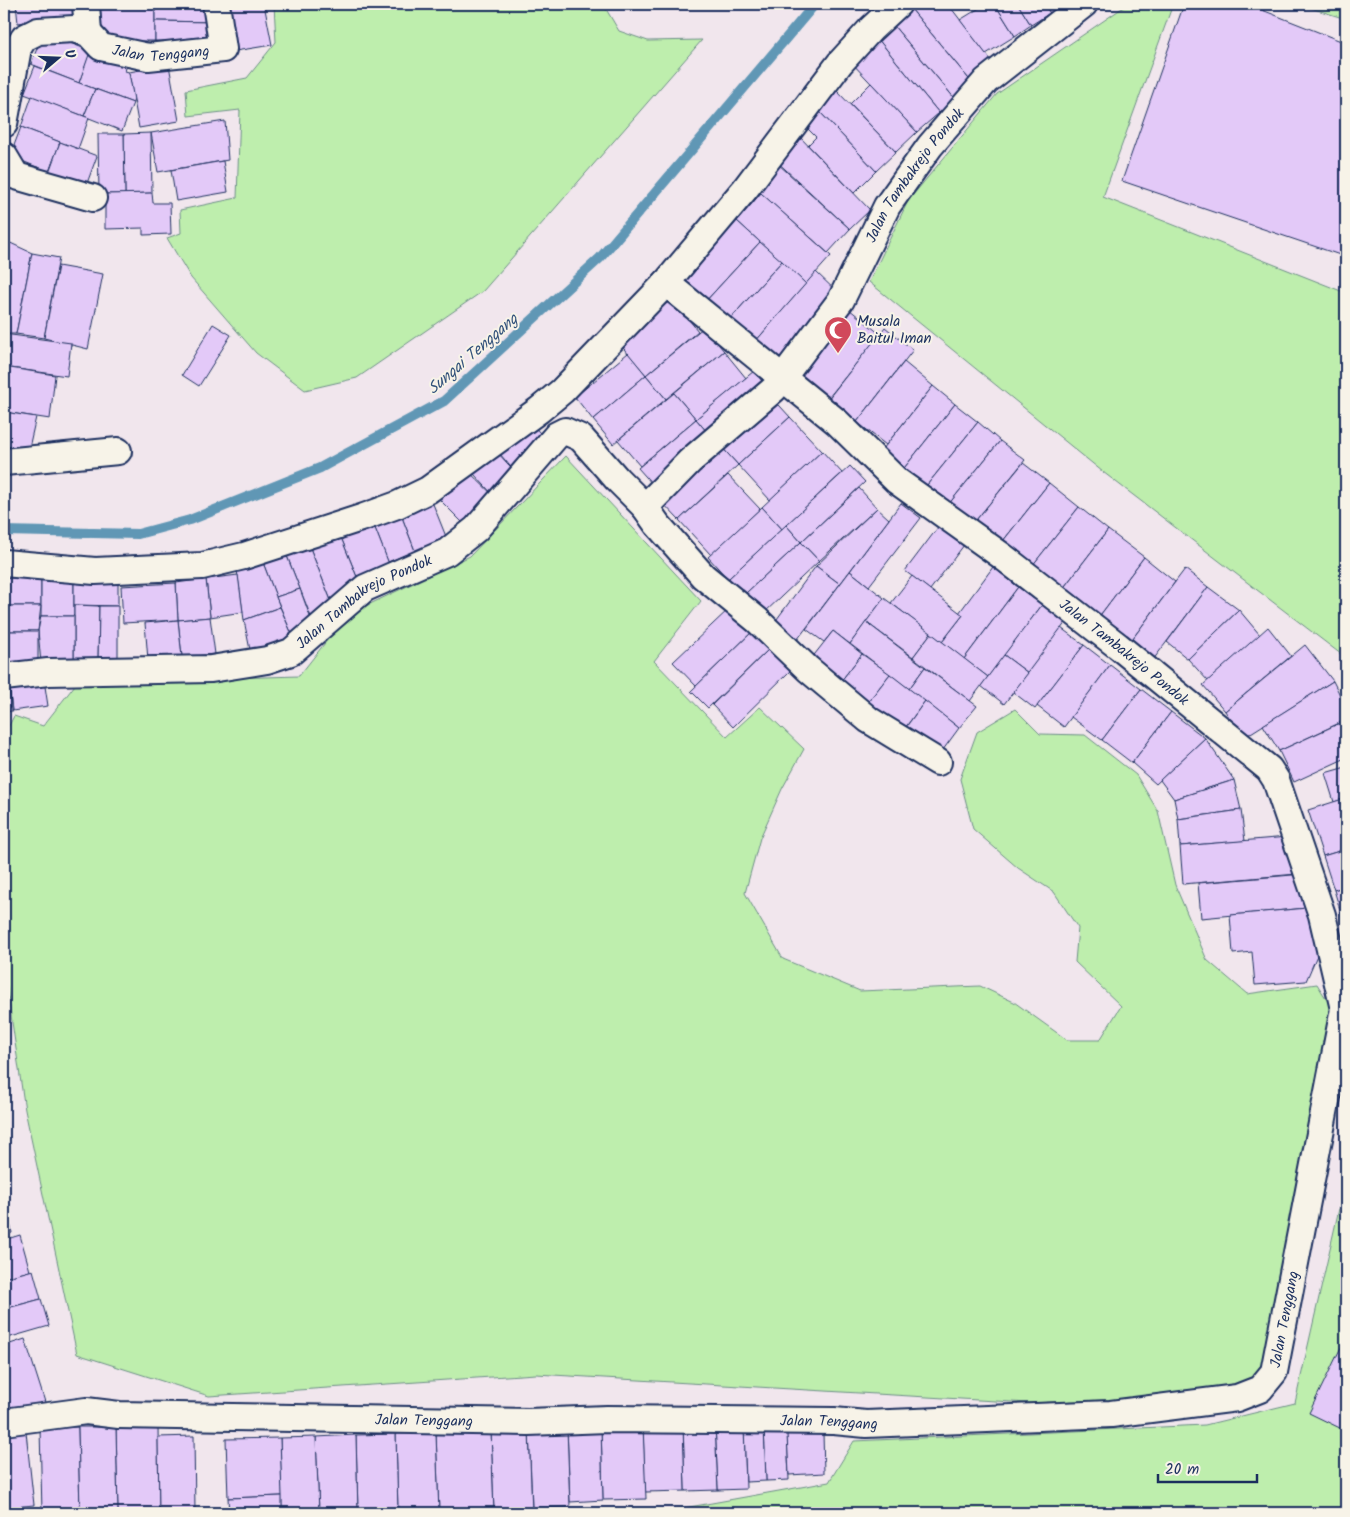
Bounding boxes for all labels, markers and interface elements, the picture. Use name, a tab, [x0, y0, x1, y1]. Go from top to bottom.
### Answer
north arrow	[32, 32, 82, 82]
street label: Jalan Tenggang	[110, 39, 211, 70]
text: U	[58, 47, 81, 62]
street label: Jalan Tambakrejo Pondok	[860, 102, 971, 247]
water label: Sungai Tenggang	[422, 307, 525, 401]
place label: Musala Baitul Iman	[857, 310, 932, 351]
mosque icon: Musala Baitul Iman	[823, 315, 853, 354]
street label: Jalan Tambakrejo Pondok	[291, 549, 437, 656]
street label: Jalan Tambakrejo Pondok	[1053, 593, 1195, 713]
street label: Jalan Tenggang	[1264, 1269, 1306, 1370]
street label: Jalan Tenggang	[375, 1408, 473, 1434]
street label: Jalan Tenggang	[780, 1410, 878, 1437]
scale bar	[1158, 1452, 1256, 1484]
text: 20 m	[1165, 1458, 1199, 1482]

